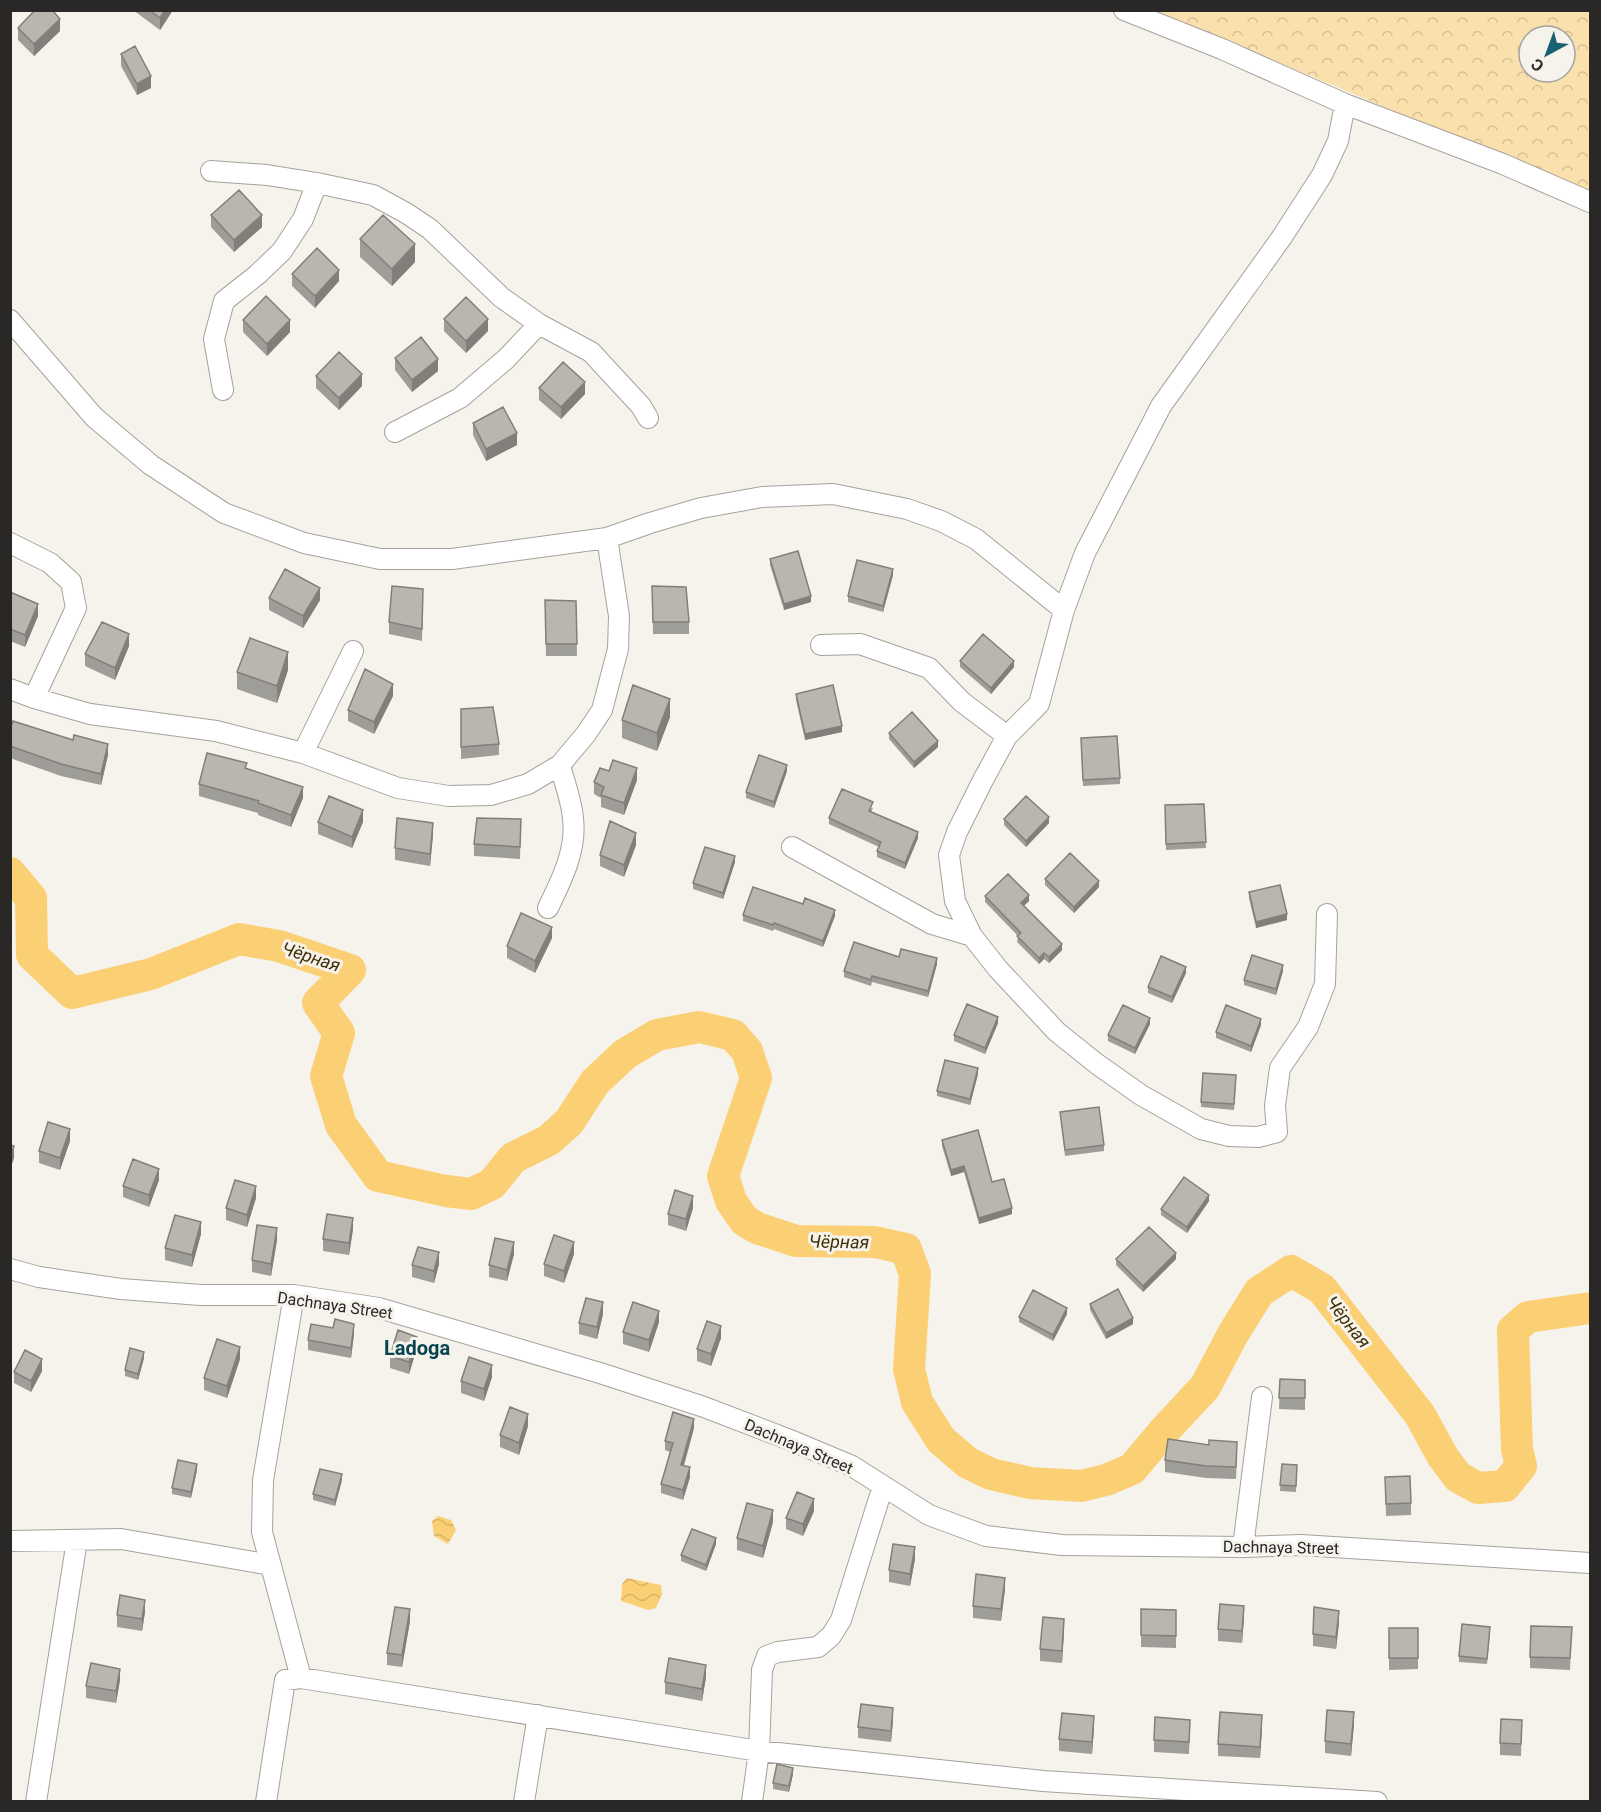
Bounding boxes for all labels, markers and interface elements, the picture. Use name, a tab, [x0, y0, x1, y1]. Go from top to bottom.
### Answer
north arrow	[1517, 24, 1577, 84]
text: С	[1527, 54, 1548, 76]
water label: Чёрная	[279, 937, 343, 976]
water label: Чёрная	[809, 1230, 869, 1253]
street label: Dachnaya Street	[276, 1288, 394, 1323]
water label: Чёрная	[1322, 1292, 1375, 1352]
district label: Ladoga	[384, 1336, 450, 1360]
street label: Dachnaya Street	[742, 1415, 856, 1478]
street label: Dachnaya Street	[1223, 1537, 1339, 1558]

